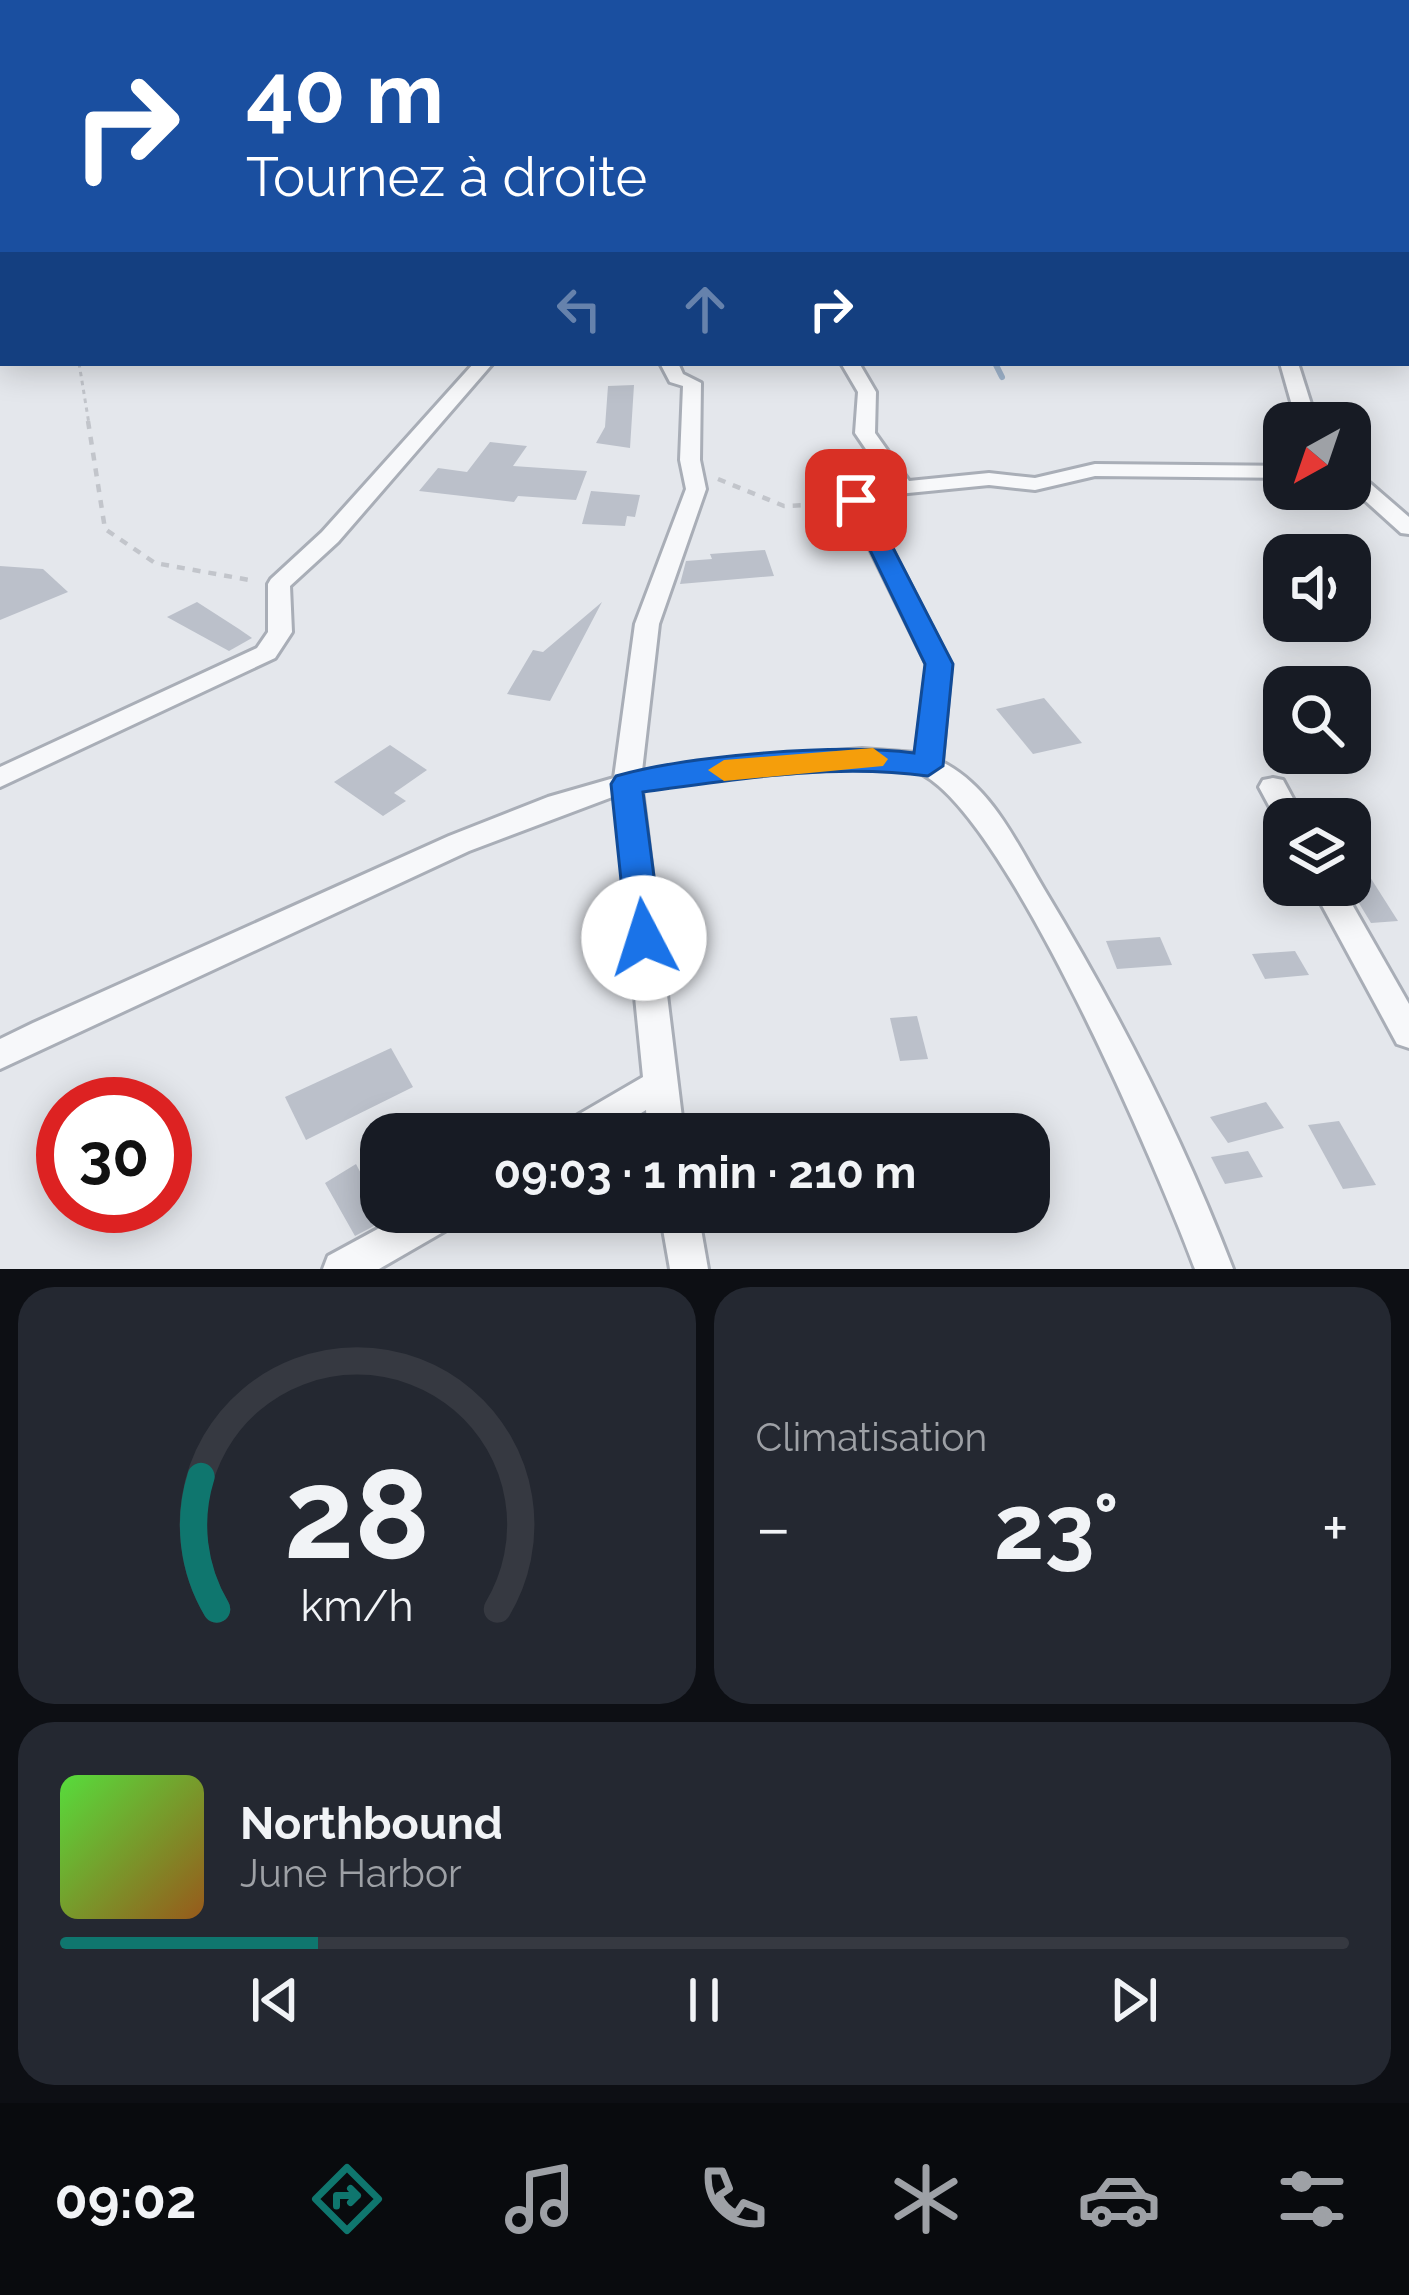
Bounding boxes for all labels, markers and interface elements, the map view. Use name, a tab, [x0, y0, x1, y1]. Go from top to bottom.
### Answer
text: 40 m	[246, 44, 444, 143]
icon: right	[48, 48, 204, 204]
text: Tournez à droite	[246, 145, 647, 209]
icon: left	[546, 276, 612, 342]
icon: ahead	[672, 276, 738, 342]
icon: right	[798, 276, 864, 342]
north arrow	[1263, 402, 1371, 510]
map controls	[1263, 402, 1371, 906]
pin	[805, 449, 907, 551]
icon: arrive	[823, 467, 889, 533]
button: sound	[1263, 534, 1371, 642]
button: search	[1263, 666, 1371, 774]
button: layers	[1263, 798, 1371, 906]
position arrow	[581, 875, 707, 1001]
speed limit sign: 30	[36, 1077, 192, 1233]
text: 09:03 · 1 min · 210 m	[494, 1146, 916, 1199]
text: Climatisation	[756, 1414, 987, 1460]
text: 28	[284, 1441, 430, 1587]
text: 23°	[994, 1474, 1119, 1580]
text: −	[756, 1489, 791, 1566]
text: +	[1322, 1489, 1349, 1566]
text: km/h	[300, 1580, 413, 1630]
text: Northbound	[240, 1797, 503, 1850]
text: June Harbor	[240, 1850, 462, 1896]
icon: previous	[242, 1967, 308, 2033]
icon: pause	[671, 1967, 737, 2033]
icon: next	[1101, 1967, 1167, 2033]
icon: directions	[305, 2157, 389, 2241]
icon: music	[498, 2157, 582, 2241]
icon: phone	[691, 2157, 775, 2241]
icon: climate	[884, 2157, 968, 2241]
icon: car	[1077, 2157, 1161, 2241]
icon: filters	[1270, 2157, 1354, 2241]
text: 09:02	[55, 2167, 196, 2231]

